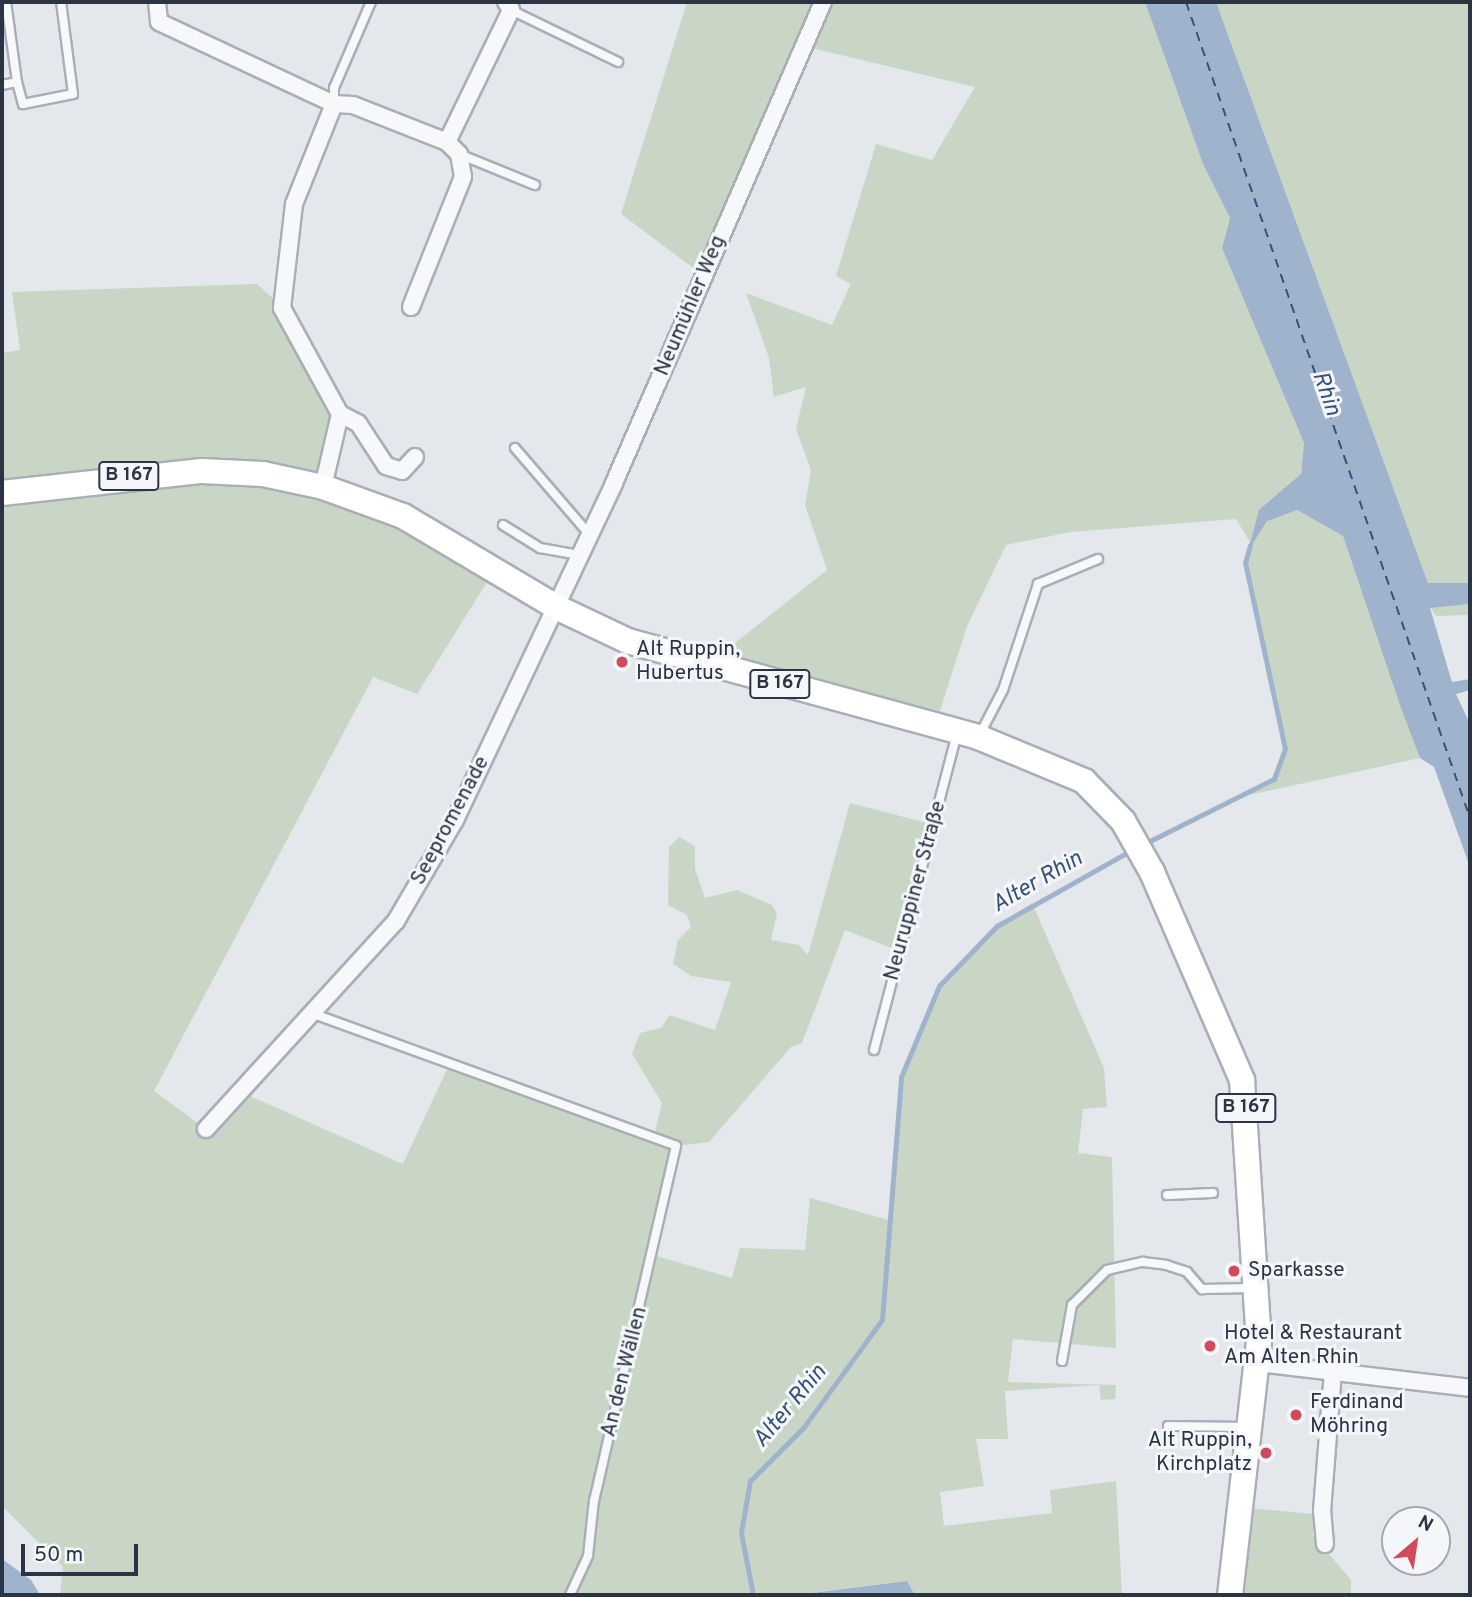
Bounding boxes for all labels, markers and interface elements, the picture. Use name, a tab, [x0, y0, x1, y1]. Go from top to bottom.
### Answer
street label: Neumühler Weg	[650, 232, 732, 380]
water label: Rhin	[1305, 368, 1345, 420]
road number: B 167	[97, 461, 160, 491]
place label: Alt Ruppin, Hubertus	[636, 637, 740, 687]
marker: Alt Ruppin, Hubertus	[614, 654, 630, 670]
road number: B 167	[748, 668, 812, 699]
street label: Seepromenade	[406, 752, 496, 890]
street label: Neuruppiner Straße	[880, 798, 952, 984]
water label: Alter Rhin	[988, 846, 1088, 920]
road number: B 167	[1214, 1092, 1278, 1124]
place label: Sparkasse	[1248, 1258, 1345, 1284]
marker: Sparkasse	[1226, 1263, 1242, 1279]
street label: An den Wällen	[597, 1304, 653, 1440]
place label: Hotel & Restaurant Am Alten Rhin	[1224, 1321, 1402, 1371]
marker: Hotel & Restaurant Am Alten Rhin	[1202, 1338, 1218, 1354]
water label: Alter Rhin	[748, 1360, 834, 1454]
place label: Ferdinand Möhring	[1310, 1390, 1404, 1440]
marker: Ferdinand Möhring	[1288, 1407, 1304, 1423]
place label: Alt Ruppin, Kirchplatz	[1148, 1428, 1252, 1478]
marker: Alt Ruppin, Kirchplatz	[1258, 1445, 1274, 1461]
north arrow	[1381, 1506, 1451, 1576]
text: N	[1413, 1511, 1437, 1538]
scale bar	[24, 1530, 142, 1574]
text: 50 m	[34, 1542, 83, 1569]

